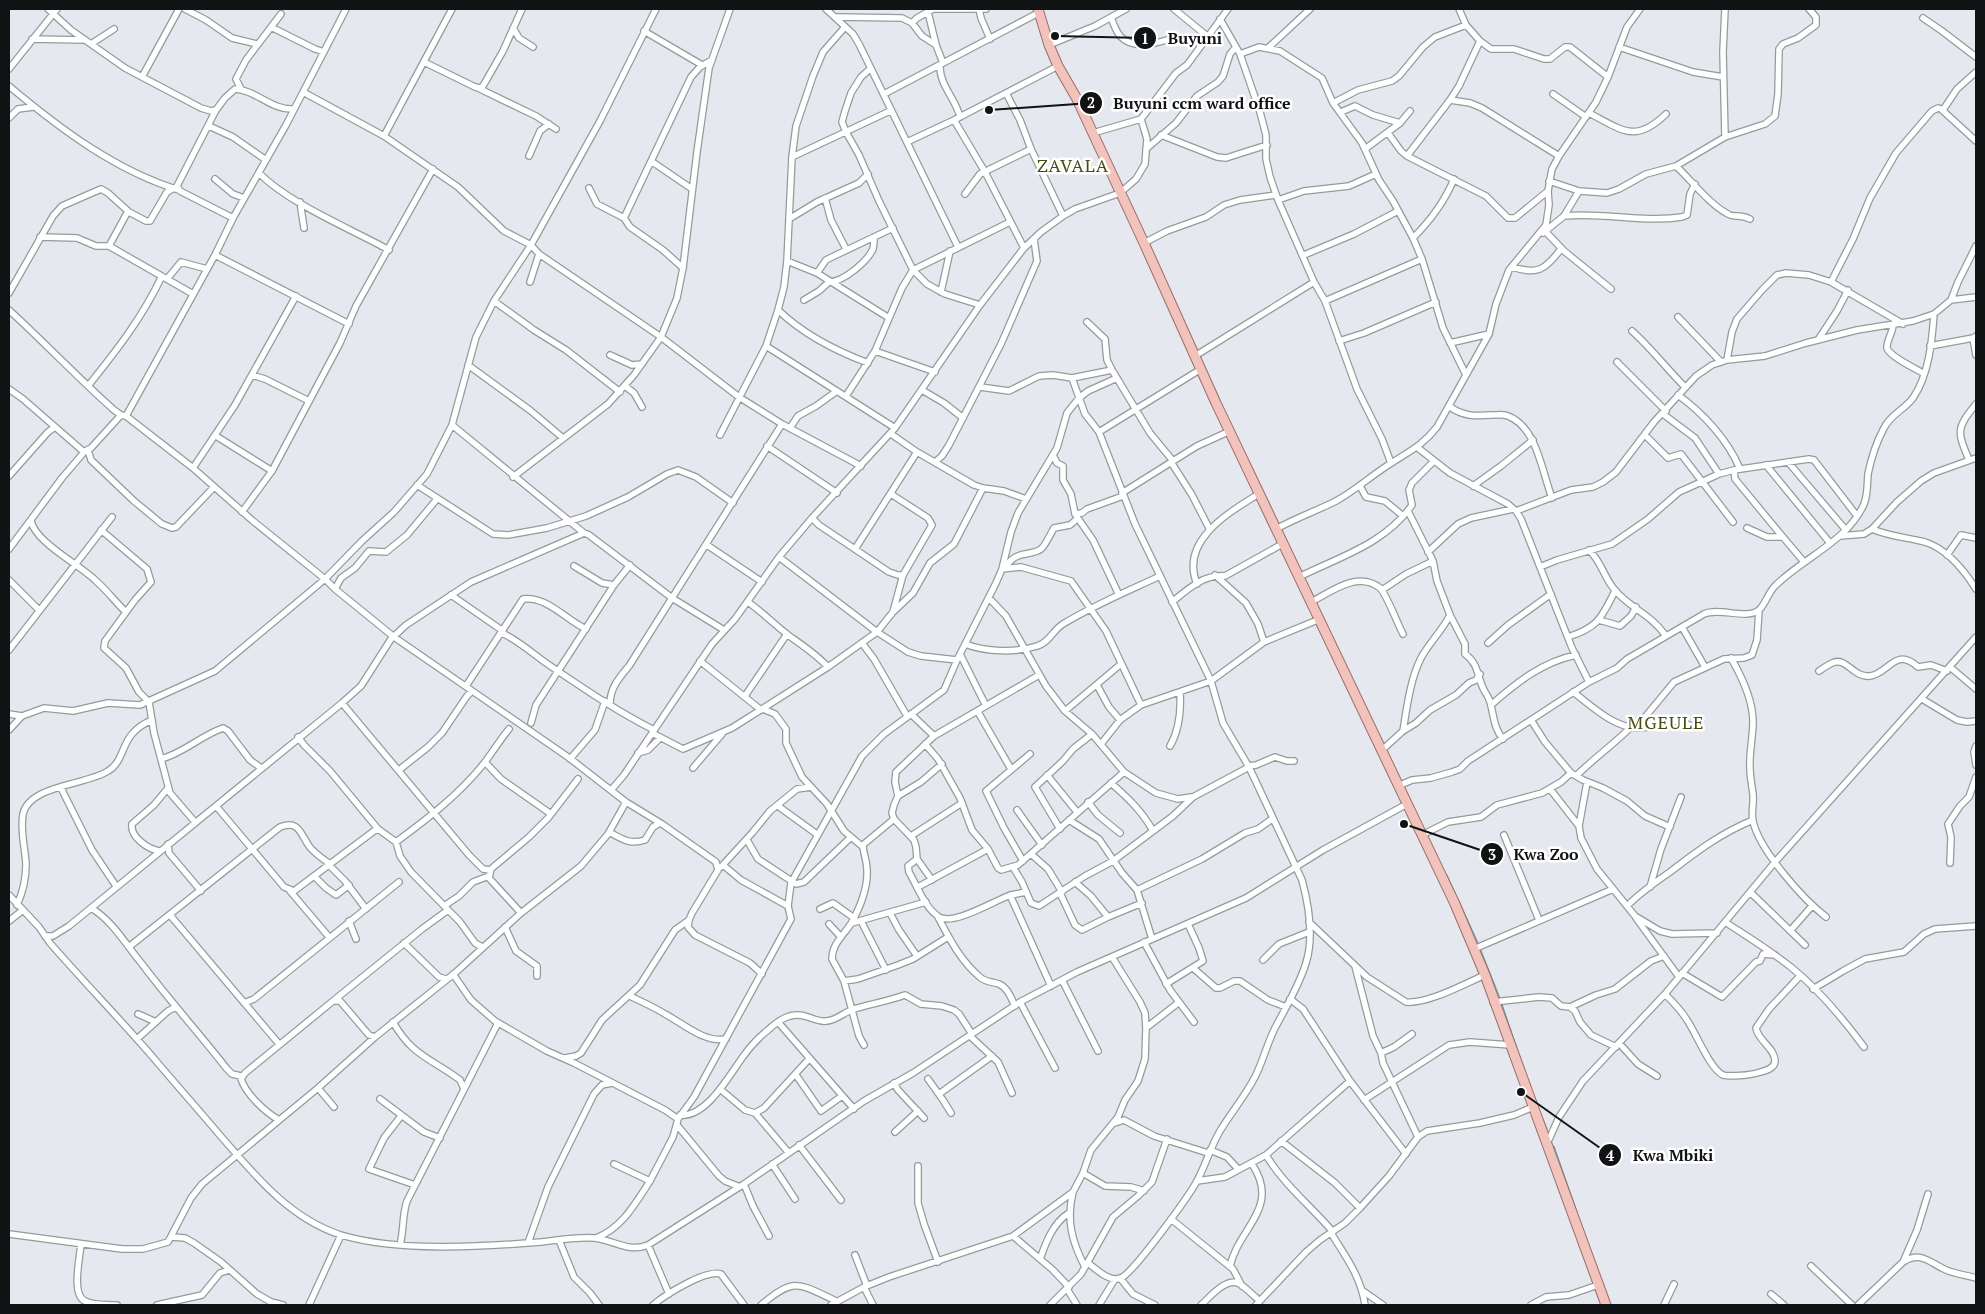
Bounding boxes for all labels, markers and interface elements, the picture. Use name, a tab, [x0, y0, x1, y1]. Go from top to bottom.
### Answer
callout: Buyuni	[1132, 23, 1232, 54]
text: Buyuni	[1168, 27, 1222, 49]
text: 1	[1141, 28, 1149, 48]
callout: Buyuni ccm ward office	[1079, 88, 1301, 119]
text: 2	[1087, 92, 1095, 112]
text: Buyuni ccm ward office	[1113, 92, 1291, 114]
district label: ZAVALA	[1037, 153, 1109, 177]
district label: MGEULE	[1628, 710, 1704, 734]
callout: Kwa Zoo	[1479, 839, 1589, 870]
text: Kwa Zoo	[1514, 843, 1579, 865]
text: 3	[1488, 844, 1496, 864]
callout: Kwa Mbiki	[1598, 1140, 1723, 1171]
text: Kwa Mbiki	[1633, 1144, 1713, 1166]
text: 4	[1606, 1145, 1615, 1165]

